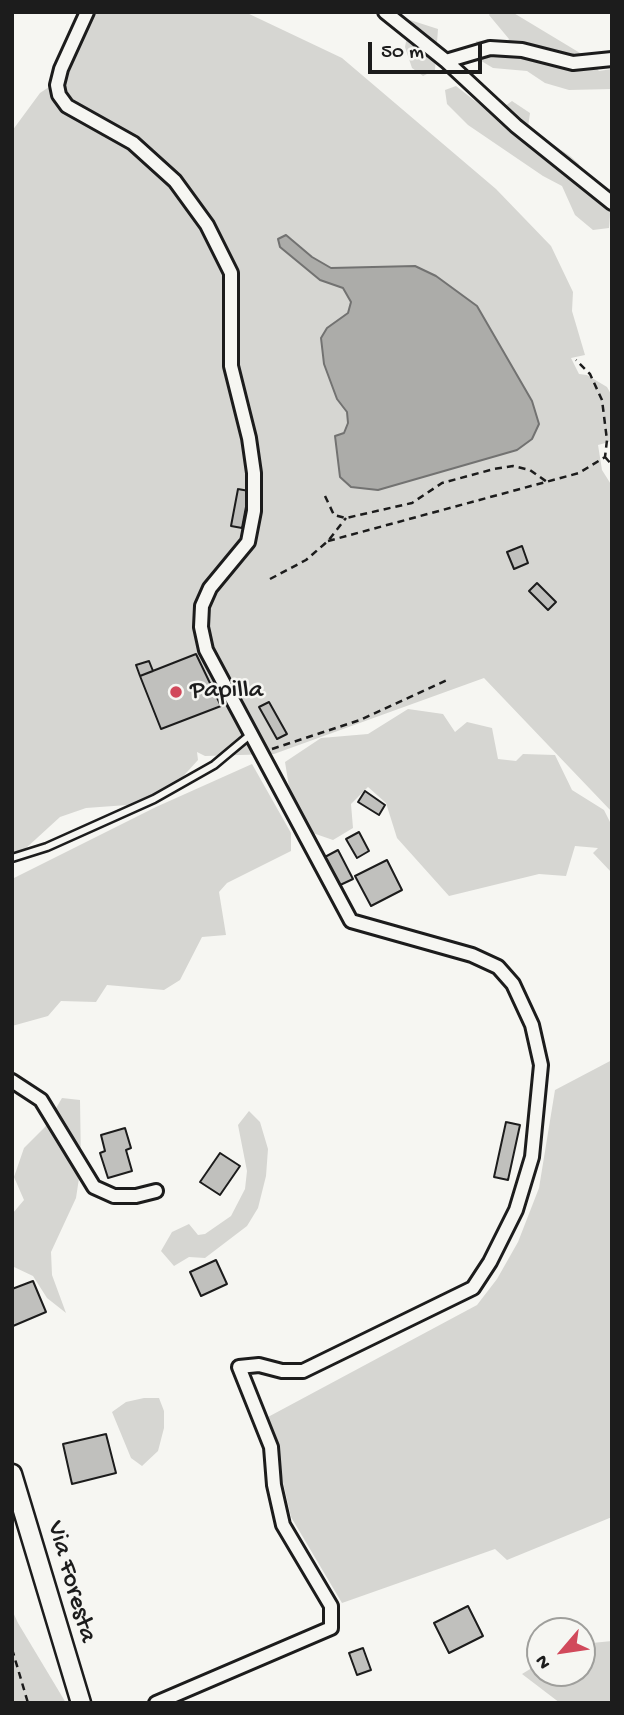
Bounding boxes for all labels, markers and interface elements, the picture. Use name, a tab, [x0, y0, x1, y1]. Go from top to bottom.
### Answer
scale bar	[372, 28, 486, 72]
text: 50 m	[381, 41, 424, 66]
place label: Papilla	[190, 676, 263, 708]
marker: Papilla	[168, 684, 184, 700]
street label: Via Foresta	[38, 1518, 102, 1646]
north arrow	[526, 1617, 596, 1687]
text: N	[531, 1650, 557, 1672]

